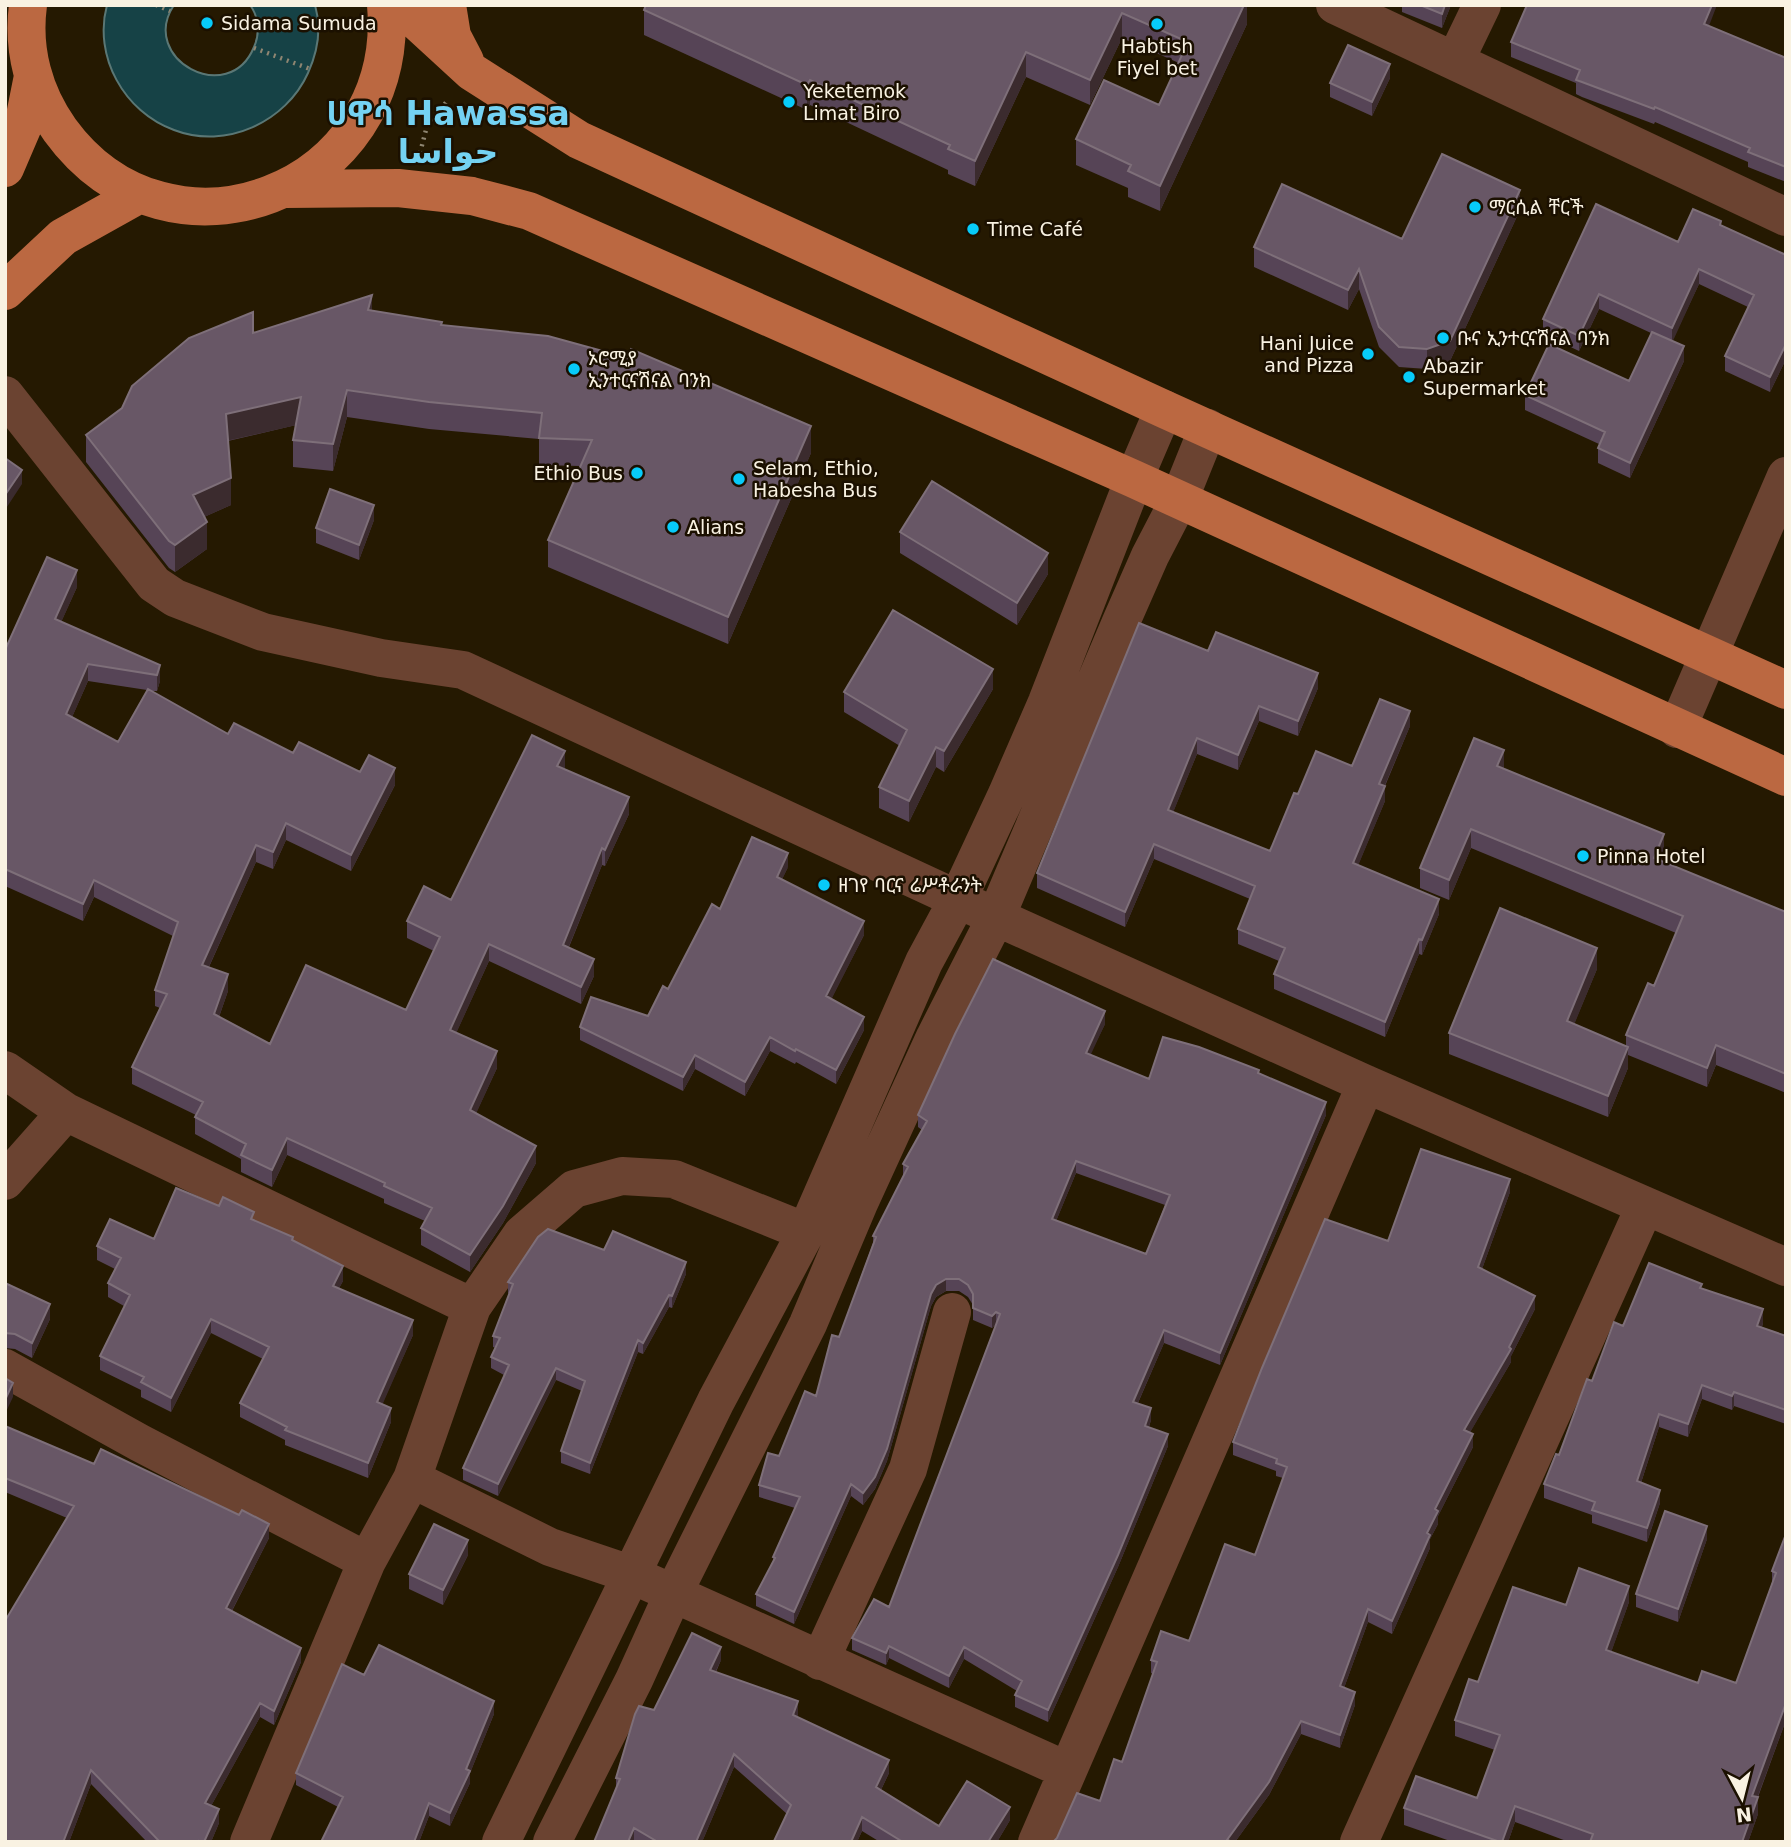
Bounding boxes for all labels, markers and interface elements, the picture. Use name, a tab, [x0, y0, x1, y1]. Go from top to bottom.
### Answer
place label: Sidama Sumuda	[221, 12, 377, 34]
marker: Sidama Sumuda	[199, 15, 215, 31]
marker: Habtish Fiyel bet	[1149, 16, 1165, 32]
place label: Habtish Fiyel bet	[1117, 35, 1197, 79]
place label: Yeketemok Limat Biro	[802, 80, 906, 124]
district label: ሀዋሳ Hawassa حواسا	[326, 94, 570, 172]
marker: Yeketemok Limat Biro	[781, 94, 797, 110]
place label: ማርሲል ቸርች	[1489, 196, 1584, 218]
marker: ማርሲል ቸርች	[1467, 199, 1483, 215]
place label: Time Café	[986, 218, 1083, 240]
marker: Time Café	[965, 221, 981, 237]
place label: ቡና ኢንተርናሽናል ባንክ	[1457, 327, 1610, 349]
marker: ቡና ኢንተርናሽናል ባንክ	[1435, 330, 1451, 346]
place label: Hani Juice and Pizza	[1260, 332, 1354, 376]
marker: Hani Juice and Pizza	[1360, 346, 1376, 362]
place label: ኦሮሚያ ኢንተርናሽናል ባንክ	[588, 347, 711, 391]
place label: Abazir Supermarket	[1423, 355, 1546, 399]
marker: ኦሮሚያ ኢንተርናሽናል ባንክ	[566, 361, 582, 377]
marker: Abazir Supermarket	[1401, 369, 1417, 385]
place label: Selam, Ethio, Habesha Bus	[753, 457, 879, 501]
place label: Ethio Bus	[534, 462, 623, 484]
marker: Ethio Bus	[629, 465, 645, 481]
marker: Selam, Ethio, Habesha Bus	[731, 471, 747, 487]
place label: Alians	[687, 516, 744, 538]
marker: Alians	[665, 519, 681, 535]
place label: Pinna Hotel	[1597, 845, 1705, 867]
marker: Pinna Hotel	[1575, 848, 1591, 864]
place label: ዘገየ ባርና ሬሥቶራንት	[838, 874, 982, 896]
marker: ዘገየ ባርና ሬሥቶራንት	[816, 877, 832, 893]
north arrow	[1707, 1763, 1777, 1833]
text: N	[1735, 1803, 1753, 1827]

